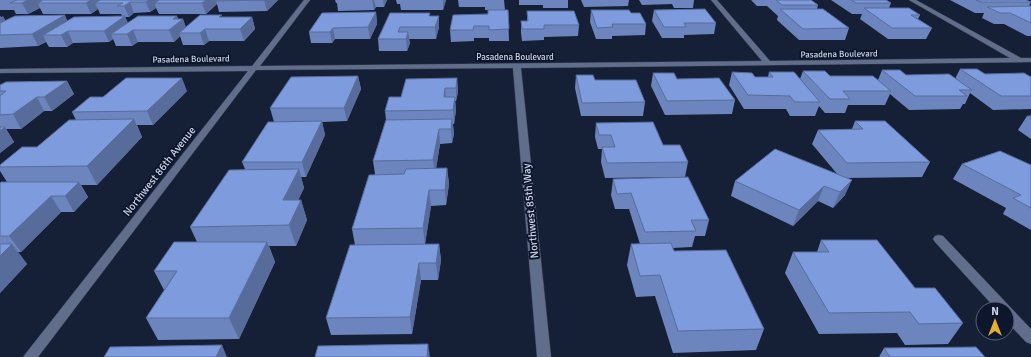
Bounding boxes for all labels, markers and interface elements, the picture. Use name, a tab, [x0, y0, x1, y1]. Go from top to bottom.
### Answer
street label: Pasadena Boulevard	[800, 48, 878, 61]
street label: Pasadena Boulevard	[476, 52, 554, 63]
street label: Pasadena Boulevard	[152, 53, 230, 66]
street label: Northwest 86th Avenue	[120, 124, 198, 219]
street label: Northwest 85th Way	[520, 162, 541, 259]
north arrow	[975, 301, 1015, 341]
text: N	[991, 305, 999, 318]

